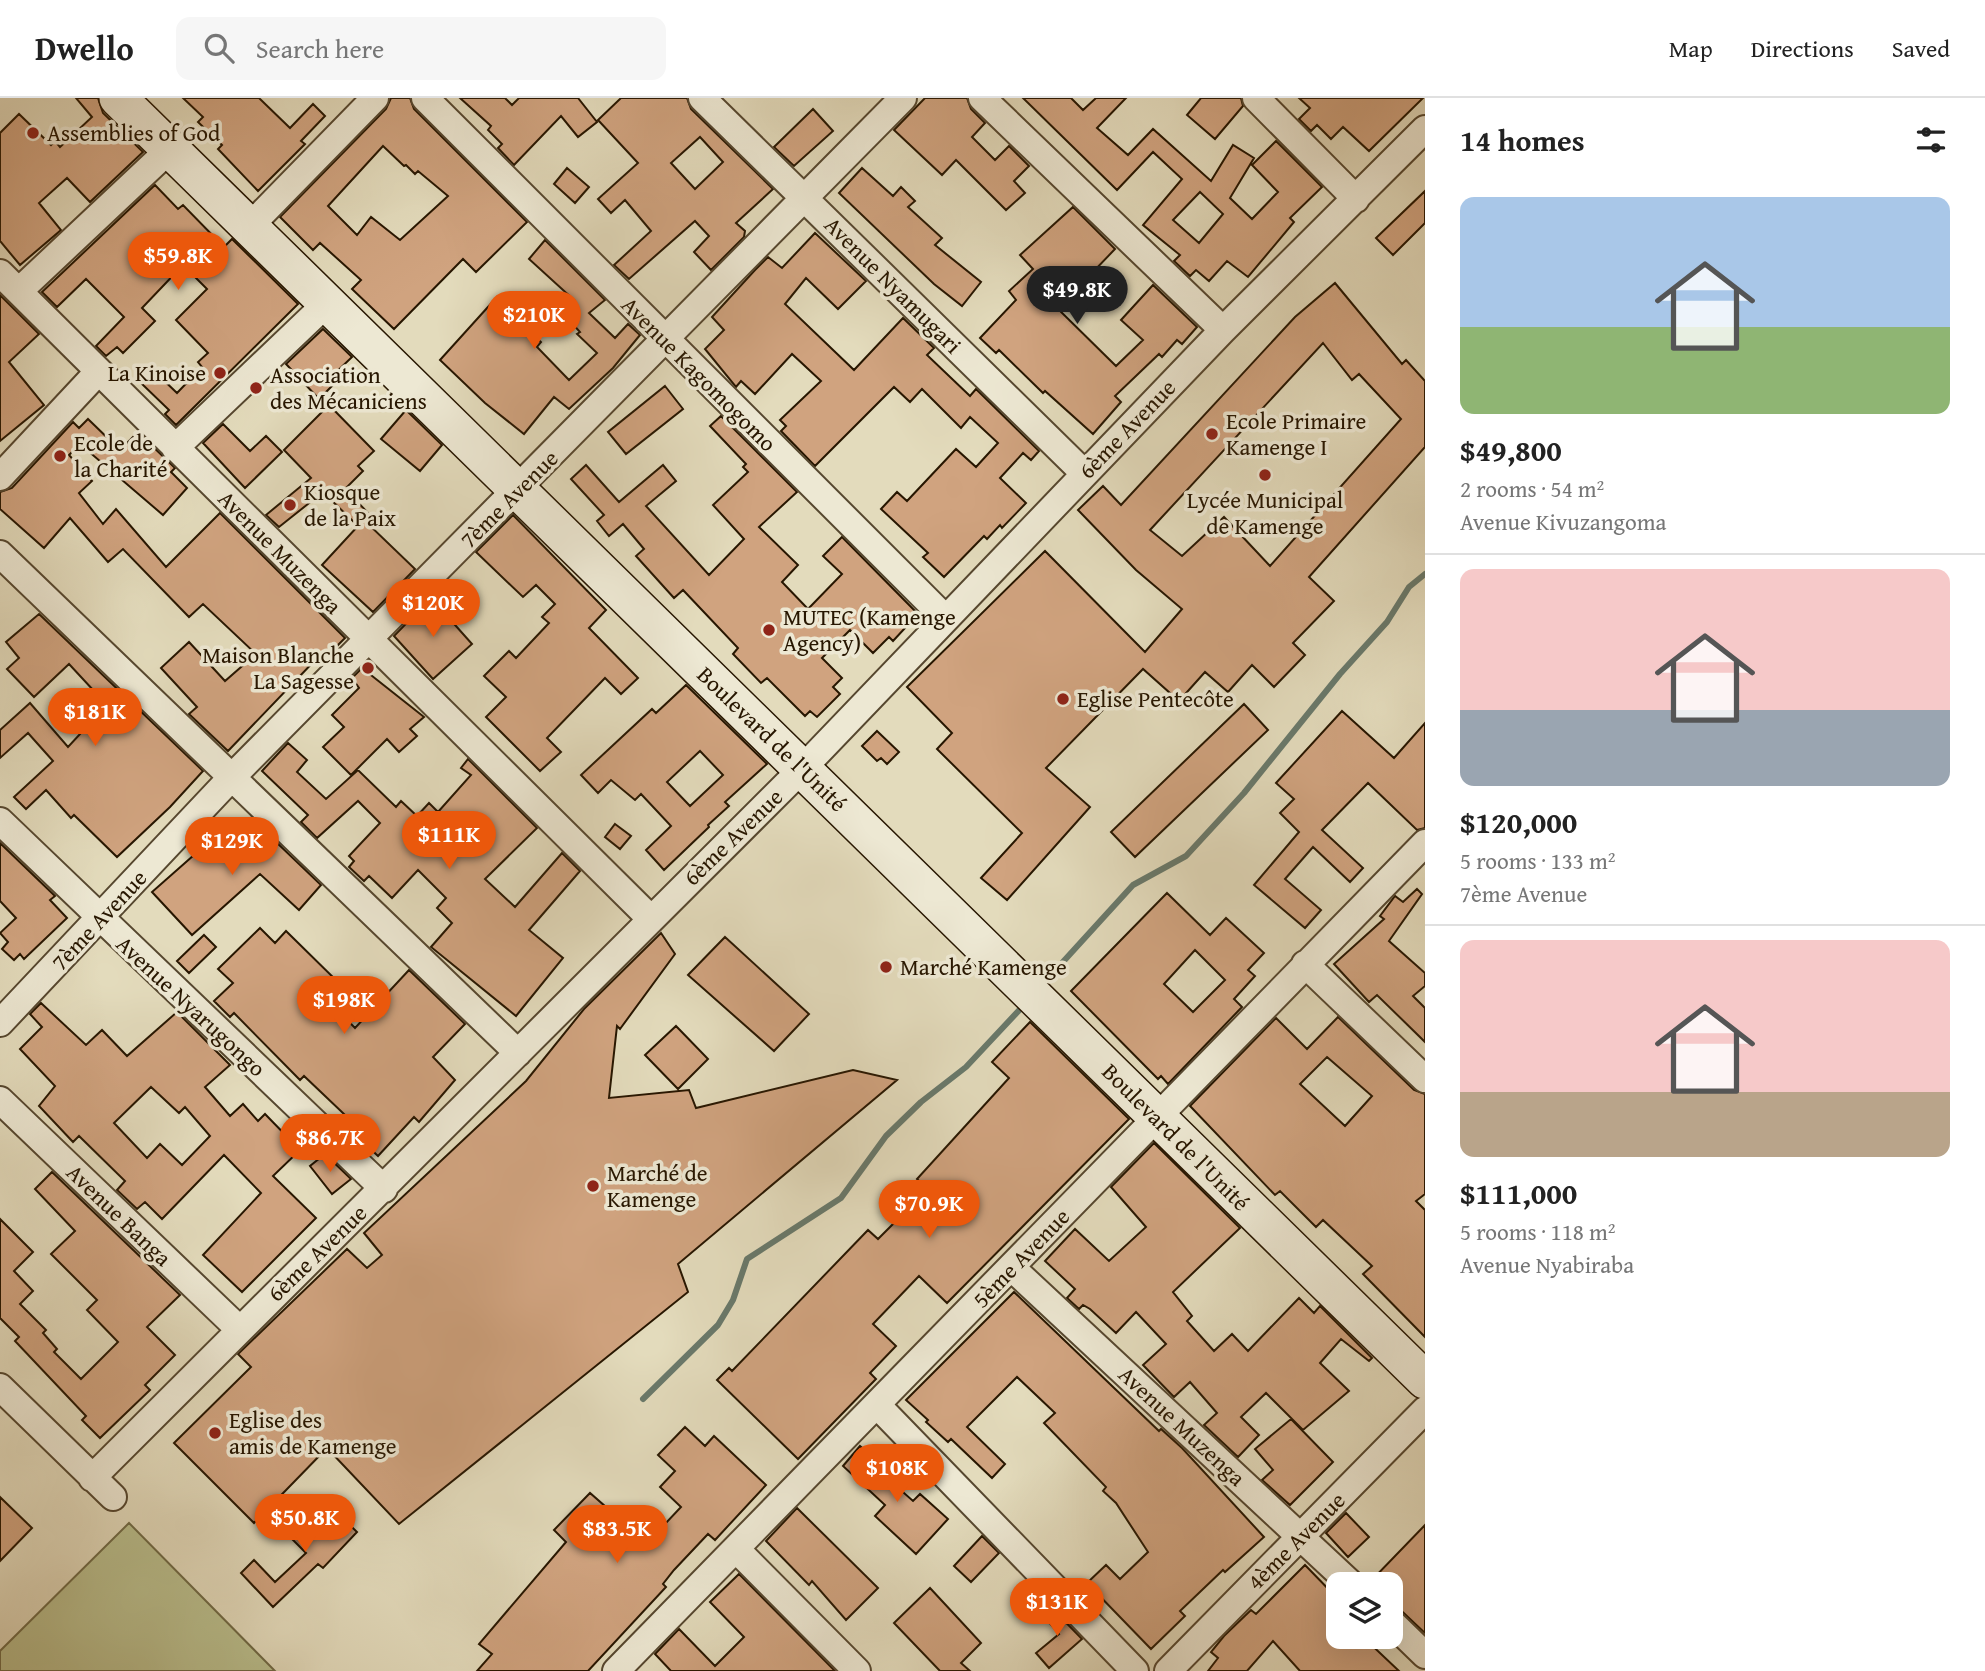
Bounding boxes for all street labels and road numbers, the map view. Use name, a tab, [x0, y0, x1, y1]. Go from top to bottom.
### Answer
street label: Avenue Nyamugari	[817, 209, 969, 361]
street label: Avenue Kagomogomo	[614, 289, 784, 459]
street label: 6ème Avenue	[1071, 371, 1183, 486]
street label: 7ème Avenue	[452, 442, 565, 555]
street label: Avenue Muzenga	[211, 482, 350, 621]
street label: Boulevard de l'Unité	[690, 658, 855, 819]
street label: 6ème Avenue	[675, 781, 790, 893]
street label: 7ème Avenue	[43, 862, 154, 977]
street label: Avenue Nyarugongo	[109, 927, 274, 1084]
street label: Boulevard de l'Unité	[1095, 1055, 1258, 1218]
street label: Avenue Banga	[59, 1156, 179, 1273]
street label: 6ème Avenue	[259, 1197, 374, 1309]
street label: 5ème Avenue	[965, 1200, 1077, 1315]
street label: Avenue Muzenga	[1111, 1358, 1253, 1493]
street label: 4ème Avenue	[1239, 1484, 1352, 1597]

